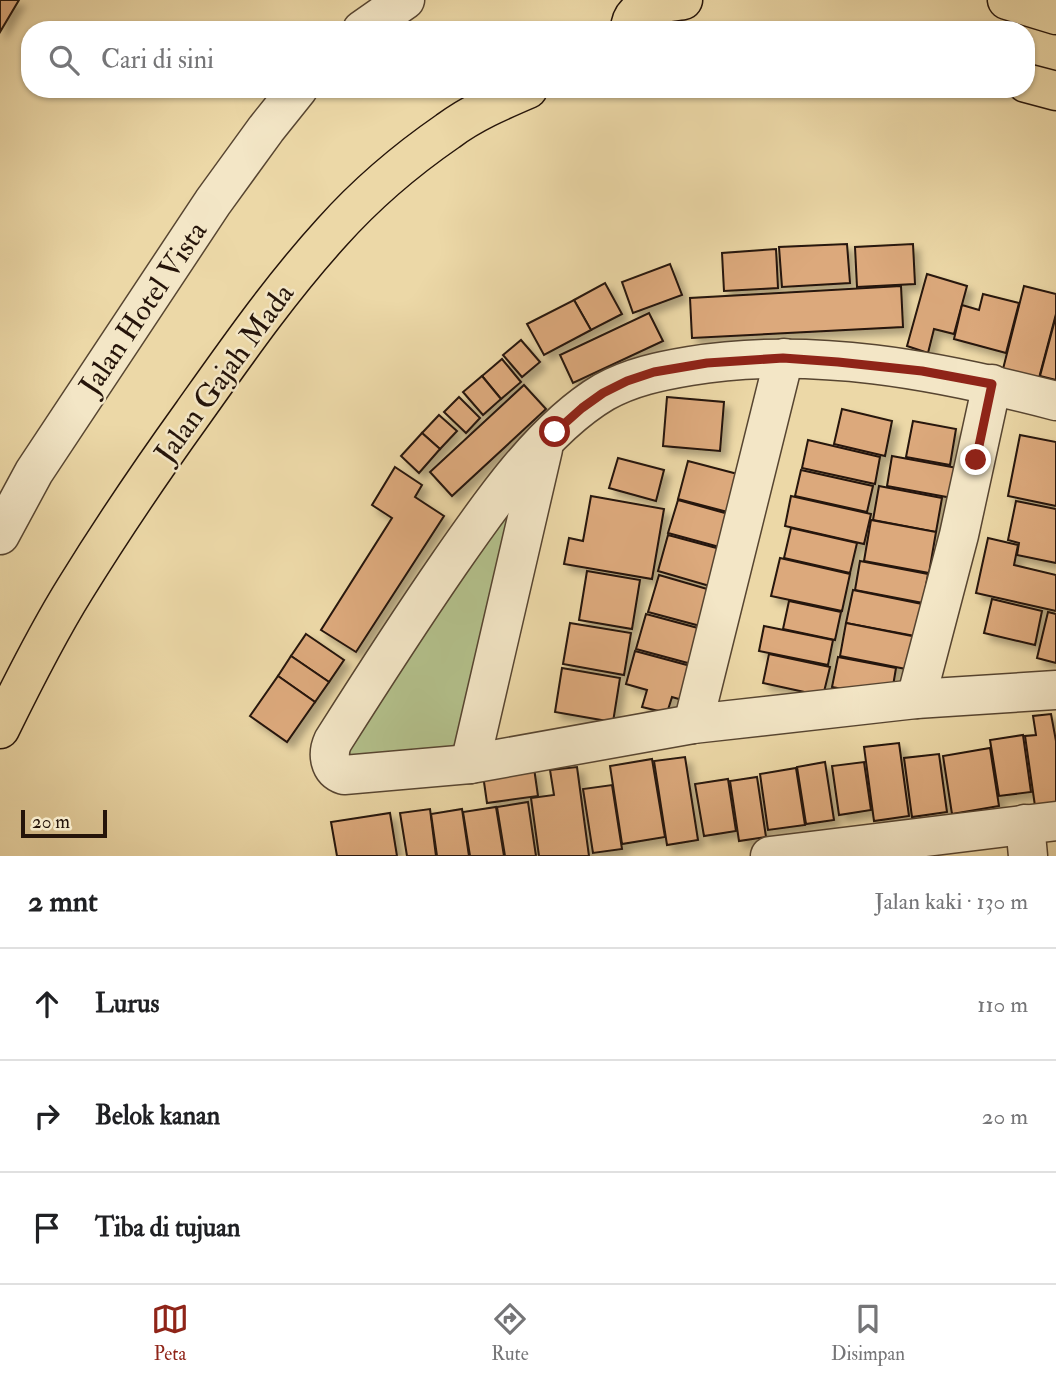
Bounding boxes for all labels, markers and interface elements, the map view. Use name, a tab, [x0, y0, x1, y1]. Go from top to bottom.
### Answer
search box	[21, 21, 1035, 98]
icon: search	[45, 41, 83, 79]
text: Cari di sini	[101, 44, 214, 76]
street label: Jalan Hotel Vista	[71, 214, 216, 403]
street label: Jalan Gajah Mada	[146, 276, 302, 471]
route start	[539, 416, 570, 447]
route end	[960, 444, 991, 475]
scale bar	[21, 807, 107, 839]
text: 20 m	[32, 810, 70, 834]
text: 2 mnt	[28, 883, 98, 920]
text: Jalan kaki · 130 m	[875, 887, 1028, 916]
icon: ahead	[28, 985, 66, 1023]
text: Lurus	[95, 988, 159, 1020]
text: 110 m	[977, 990, 1028, 1019]
icon: right	[28, 1097, 66, 1135]
text: Belok kanan	[95, 1100, 220, 1132]
text: 20 m	[982, 1102, 1028, 1131]
icon: arrive	[28, 1209, 66, 1247]
text: Tiba di tujuan	[95, 1212, 240, 1244]
tab: Peta	[151, 1300, 189, 1366]
tab: Rute	[491, 1300, 529, 1366]
tab: Disimpan	[831, 1300, 905, 1366]

